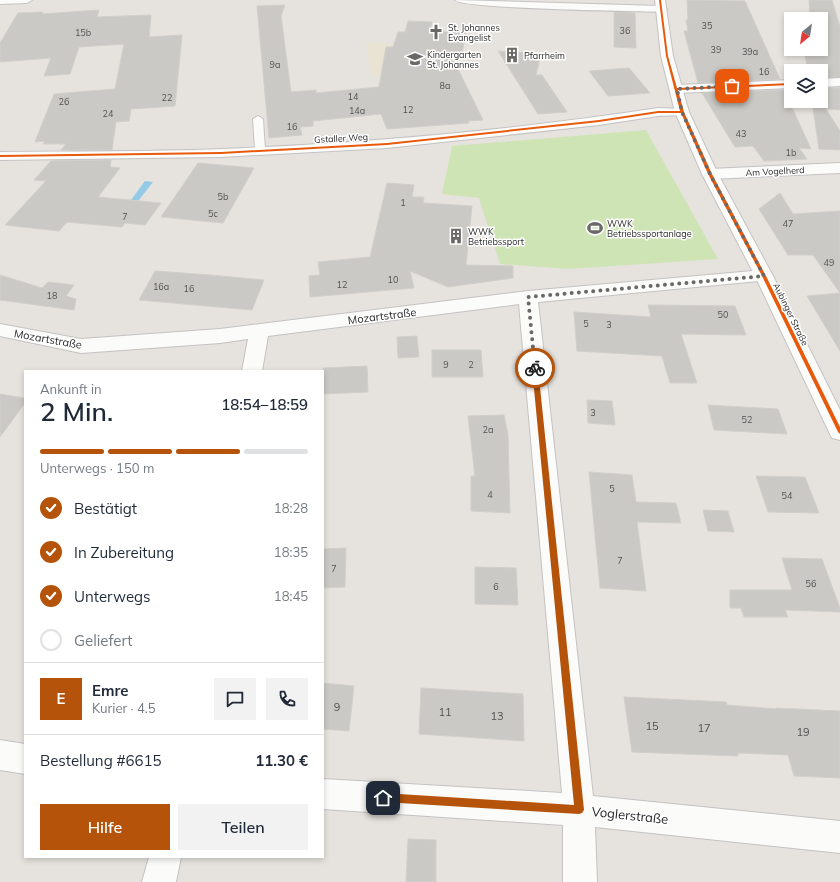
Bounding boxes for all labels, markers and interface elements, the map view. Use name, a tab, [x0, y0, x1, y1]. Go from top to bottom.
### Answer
north arrow	[784, 12, 828, 56]
map controls	[784, 12, 828, 108]
house number: 35	[702, 20, 713, 31]
place label: St. Johannes Evangelist	[448, 22, 500, 43]
church icon: St. Johannes Evangelist	[427, 23, 445, 41]
house number: 36	[620, 25, 630, 36]
house number: 15b	[75, 27, 91, 38]
house number: 39	[711, 44, 721, 55]
building icon: Pfarrheim	[503, 46, 521, 64]
house number: 39a	[742, 46, 758, 57]
place label: Kindergarten St. Johannes	[427, 49, 481, 70]
school or university icon: Kindergarten St. Johannes	[406, 50, 424, 68]
place label: Pfarrheim	[524, 50, 565, 61]
house number: 9a	[270, 59, 280, 70]
button: layers	[784, 64, 828, 108]
house number: 16	[759, 66, 769, 77]
pin	[715, 69, 749, 103]
icon: bag	[721, 75, 743, 97]
house number: 8a	[440, 80, 450, 91]
house number: 14	[348, 91, 359, 102]
house number: 22	[162, 92, 172, 103]
house number: 26	[59, 96, 69, 107]
house number: 12	[403, 104, 413, 115]
house number: 14a	[349, 105, 365, 116]
house number: 24	[103, 108, 114, 119]
house number: 16	[287, 121, 297, 132]
house number: 43	[736, 128, 746, 139]
street label: Gstaller Weg	[314, 131, 368, 145]
house number: 1b	[786, 147, 796, 158]
street label: Am Vogelherd	[745, 164, 805, 178]
house number: 5b	[218, 191, 228, 202]
house number: 1	[400, 197, 406, 208]
house number: 5c	[208, 208, 218, 219]
house number: 7	[122, 211, 128, 222]
place label: WWK Betriebssportanlage	[607, 218, 692, 239]
house number: 47	[783, 218, 793, 229]
sports icon: WWK Betriebssportanlage	[586, 219, 604, 237]
place label: WWK Betriebssport	[468, 226, 524, 247]
building icon: WWK Betriebssport	[447, 227, 465, 245]
house number: 49	[824, 257, 834, 268]
house number: 10	[388, 274, 398, 285]
house number: 12	[337, 279, 347, 290]
house number: 16a	[153, 281, 169, 292]
street label: Aubinger Straße	[771, 281, 811, 347]
house number: 16	[184, 283, 194, 294]
house number: 18	[47, 290, 57, 301]
street label: Mozartstraße	[347, 305, 417, 327]
house number: 50	[718, 309, 728, 320]
house number: 5	[583, 318, 589, 329]
house number: 3	[606, 319, 612, 330]
street label: Mozartstraße	[13, 326, 83, 352]
courier	[515, 348, 555, 388]
icon: bike	[524, 357, 546, 379]
house number: 9	[443, 359, 449, 370]
house number: 2	[468, 359, 474, 370]
text: Ankunft in	[40, 381, 102, 397]
text: 2 Min.	[40, 395, 113, 428]
text: 18:54–18:59	[221, 395, 308, 414]
house number: 3	[590, 407, 596, 418]
house number: 52	[742, 414, 752, 425]
house number: 2a	[483, 424, 493, 435]
text: Unterwegs · 150 m	[40, 460, 154, 476]
house number: 5	[609, 483, 615, 494]
house number: 4	[487, 489, 493, 500]
house number: 54	[782, 490, 793, 501]
icon: check	[40, 497, 62, 519]
text: Bestätigt	[74, 499, 137, 518]
text: 18:28	[274, 500, 308, 516]
icon: check	[40, 541, 62, 563]
text: In Zubereitung	[74, 543, 174, 562]
text: 18:35	[274, 544, 308, 560]
house number: 7	[617, 555, 623, 566]
house number: 7	[331, 563, 337, 574]
house number: 56	[806, 578, 816, 589]
house number: 6	[493, 581, 499, 592]
icon: check	[40, 585, 62, 607]
text: Unterwegs	[74, 587, 151, 606]
text: 18:45	[274, 588, 308, 604]
text: Geliefert	[74, 631, 133, 650]
button: chat	[214, 678, 256, 720]
button: phone	[266, 678, 308, 720]
text: Emre	[92, 681, 128, 700]
text: E	[57, 689, 65, 708]
text: Kurier · 4.5	[92, 700, 156, 716]
house number: 9	[334, 700, 340, 714]
house number: 11	[438, 705, 452, 719]
house number: 13	[490, 709, 504, 723]
house number: 15	[645, 719, 659, 733]
house number: 17	[697, 721, 711, 735]
house number: 19	[796, 725, 810, 739]
text: Bestellung #6615	[40, 751, 162, 770]
text: 11.30 €	[255, 751, 308, 770]
pin	[366, 781, 400, 815]
icon: home	[372, 787, 394, 809]
street label: Voglerstraße	[591, 803, 669, 827]
button: Hilfe	[40, 804, 170, 850]
button: Teilen	[178, 804, 308, 850]

